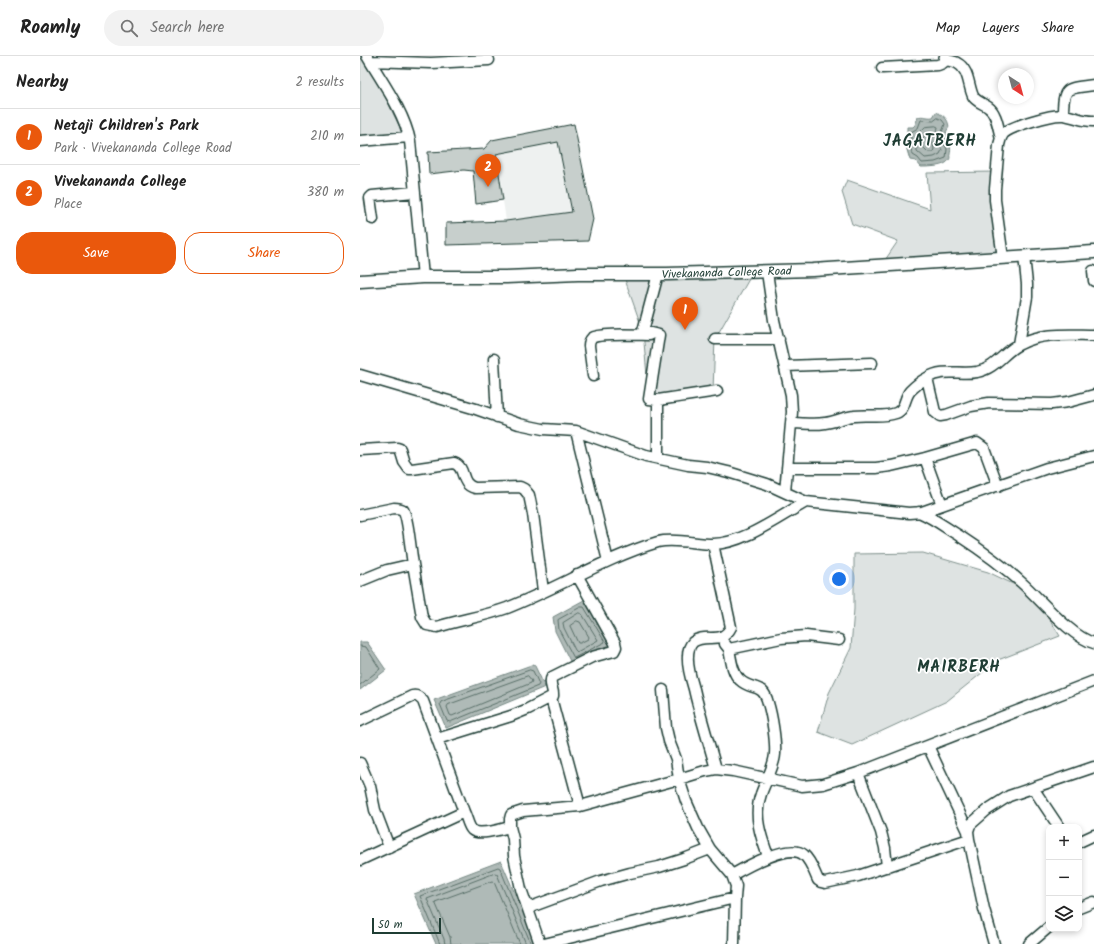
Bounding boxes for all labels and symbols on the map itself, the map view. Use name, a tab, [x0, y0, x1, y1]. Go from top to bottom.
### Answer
north arrow	[998, 68, 1034, 104]
district label: JAGATBERH	[883, 129, 977, 154]
pin: 2	[475, 154, 501, 187]
street label: Vivekananda College Road	[662, 262, 793, 284]
pin: 1	[672, 297, 698, 330]
your location	[829, 569, 849, 589]
district label: MAIRBERH	[917, 655, 1001, 680]
scale bar	[372, 916, 441, 935]

